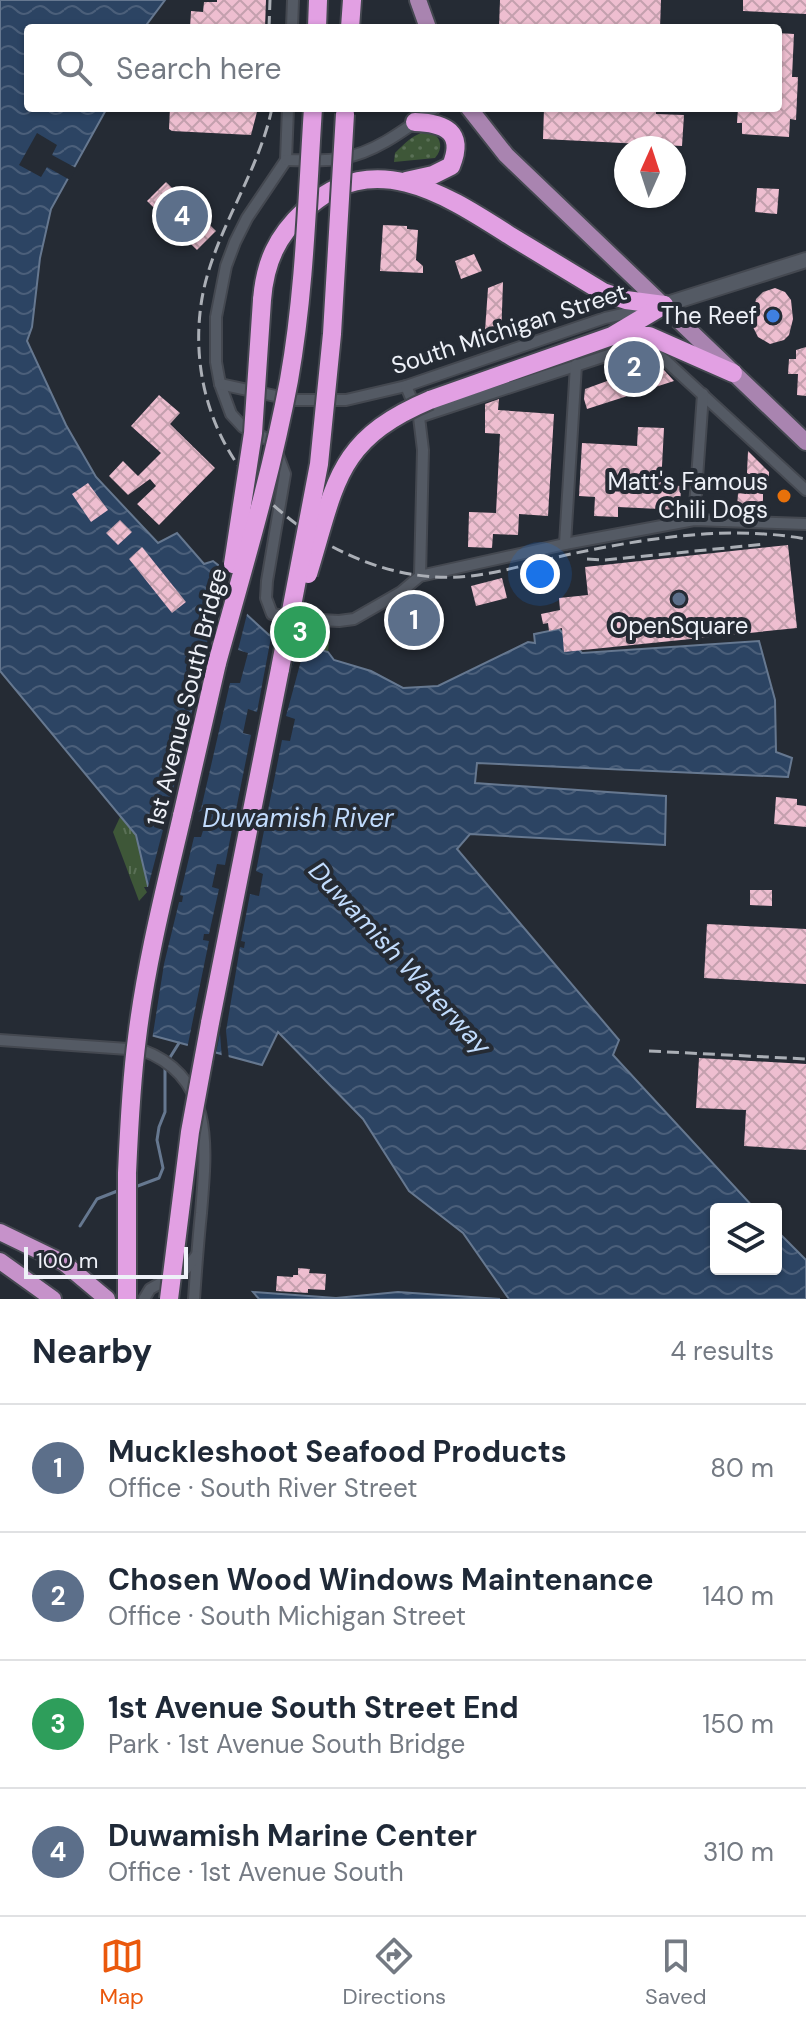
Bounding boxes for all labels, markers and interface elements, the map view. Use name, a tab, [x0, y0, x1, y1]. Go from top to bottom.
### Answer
search box	[24, 24, 782, 112]
icon: search	[52, 46, 96, 90]
text: Search here	[116, 49, 282, 88]
north arrow	[614, 136, 686, 208]
pin: 4	[156, 186, 208, 246]
street label: South Michigan Street	[387, 276, 630, 381]
place label: The Reef	[661, 300, 757, 331]
marker: The Reef	[764, 307, 782, 325]
pin: 2	[608, 337, 660, 397]
place label: Matt's Famous Chili Dogs	[608, 466, 768, 525]
marker: Matt's Famous Chili Dogs	[775, 487, 793, 505]
your location	[520, 554, 560, 594]
street label: 1st Avenue South Bridge	[139, 565, 234, 829]
pin: 1	[388, 590, 440, 650]
marker: OpenSquare	[670, 590, 688, 608]
pin: 3	[274, 602, 326, 662]
place label: OpenSquare	[610, 610, 748, 641]
water label: Duwamish River	[202, 801, 395, 835]
water label: Duwamish Waterway	[301, 854, 500, 1063]
map controls	[710, 1203, 782, 1275]
button: layers	[710, 1203, 782, 1275]
scale bar	[24, 1243, 188, 1279]
text: 100 m	[36, 1246, 98, 1275]
text: Nearby	[32, 1329, 152, 1374]
text: 4 results	[670, 1334, 774, 1368]
text: Muckleshoot Seafood Products	[108, 1432, 567, 1471]
text: 1	[53, 1451, 63, 1485]
text: 80 m	[710, 1451, 774, 1485]
text: Office · South River Street	[108, 1471, 417, 1505]
text: Chosen Wood Windows Maintenance	[108, 1560, 654, 1599]
text: 2	[50, 1579, 66, 1613]
text: 140 m	[702, 1579, 774, 1613]
text: Office · South Michigan Street	[108, 1599, 466, 1633]
text: 1st Avenue South Street End	[108, 1688, 519, 1727]
text: 3	[50, 1707, 66, 1741]
text: 150 m	[702, 1707, 774, 1741]
text: Park · 1st Avenue South Bridge	[108, 1727, 465, 1761]
text: Duwamish Marine Center	[108, 1816, 477, 1855]
text: 4	[50, 1835, 66, 1869]
text: 310 m	[703, 1835, 774, 1869]
text: Office · 1st Avenue South	[108, 1855, 404, 1889]
tab: Map	[99, 1934, 144, 2011]
tab: Directions	[343, 1934, 446, 2011]
tab: Saved	[645, 1934, 707, 2011]

